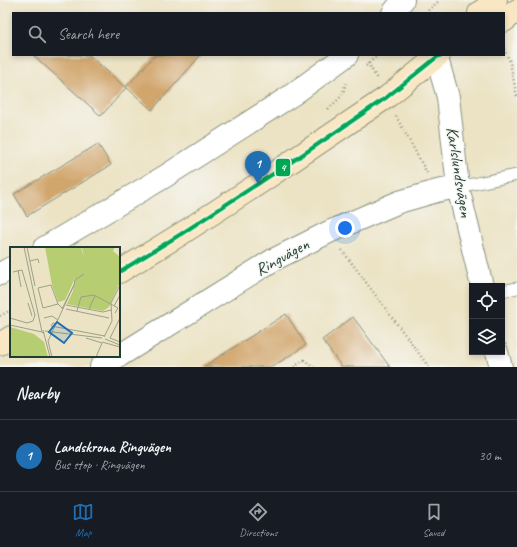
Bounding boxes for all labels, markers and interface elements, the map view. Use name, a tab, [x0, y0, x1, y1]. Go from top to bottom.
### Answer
search box	[12, 12, 505, 56]
icon: search	[26, 23, 48, 45]
text: Search here	[58, 25, 119, 44]
street label: Karlslundsvägen	[441, 125, 477, 219]
pin: 1	[245, 151, 271, 184]
line badge: 4	[275, 158, 291, 177]
text: 4	[281, 160, 288, 174]
your location	[335, 218, 355, 238]
street label: Ringvägen	[251, 234, 313, 280]
inset map	[10, 247, 120, 357]
map controls	[469, 283, 505, 355]
button: locate	[469, 283, 505, 319]
button: layers	[469, 319, 505, 355]
text: Nearby	[16, 383, 59, 404]
text: Landskrona Ringvägen	[54, 438, 171, 457]
text: 1	[26, 448, 32, 464]
text: 30 m	[479, 448, 501, 464]
text: Bus stop · Ringvägen	[54, 457, 145, 473]
tab: Map	[72, 501, 94, 539]
tab: Directions	[239, 501, 278, 539]
tab: Saved	[423, 501, 445, 539]

